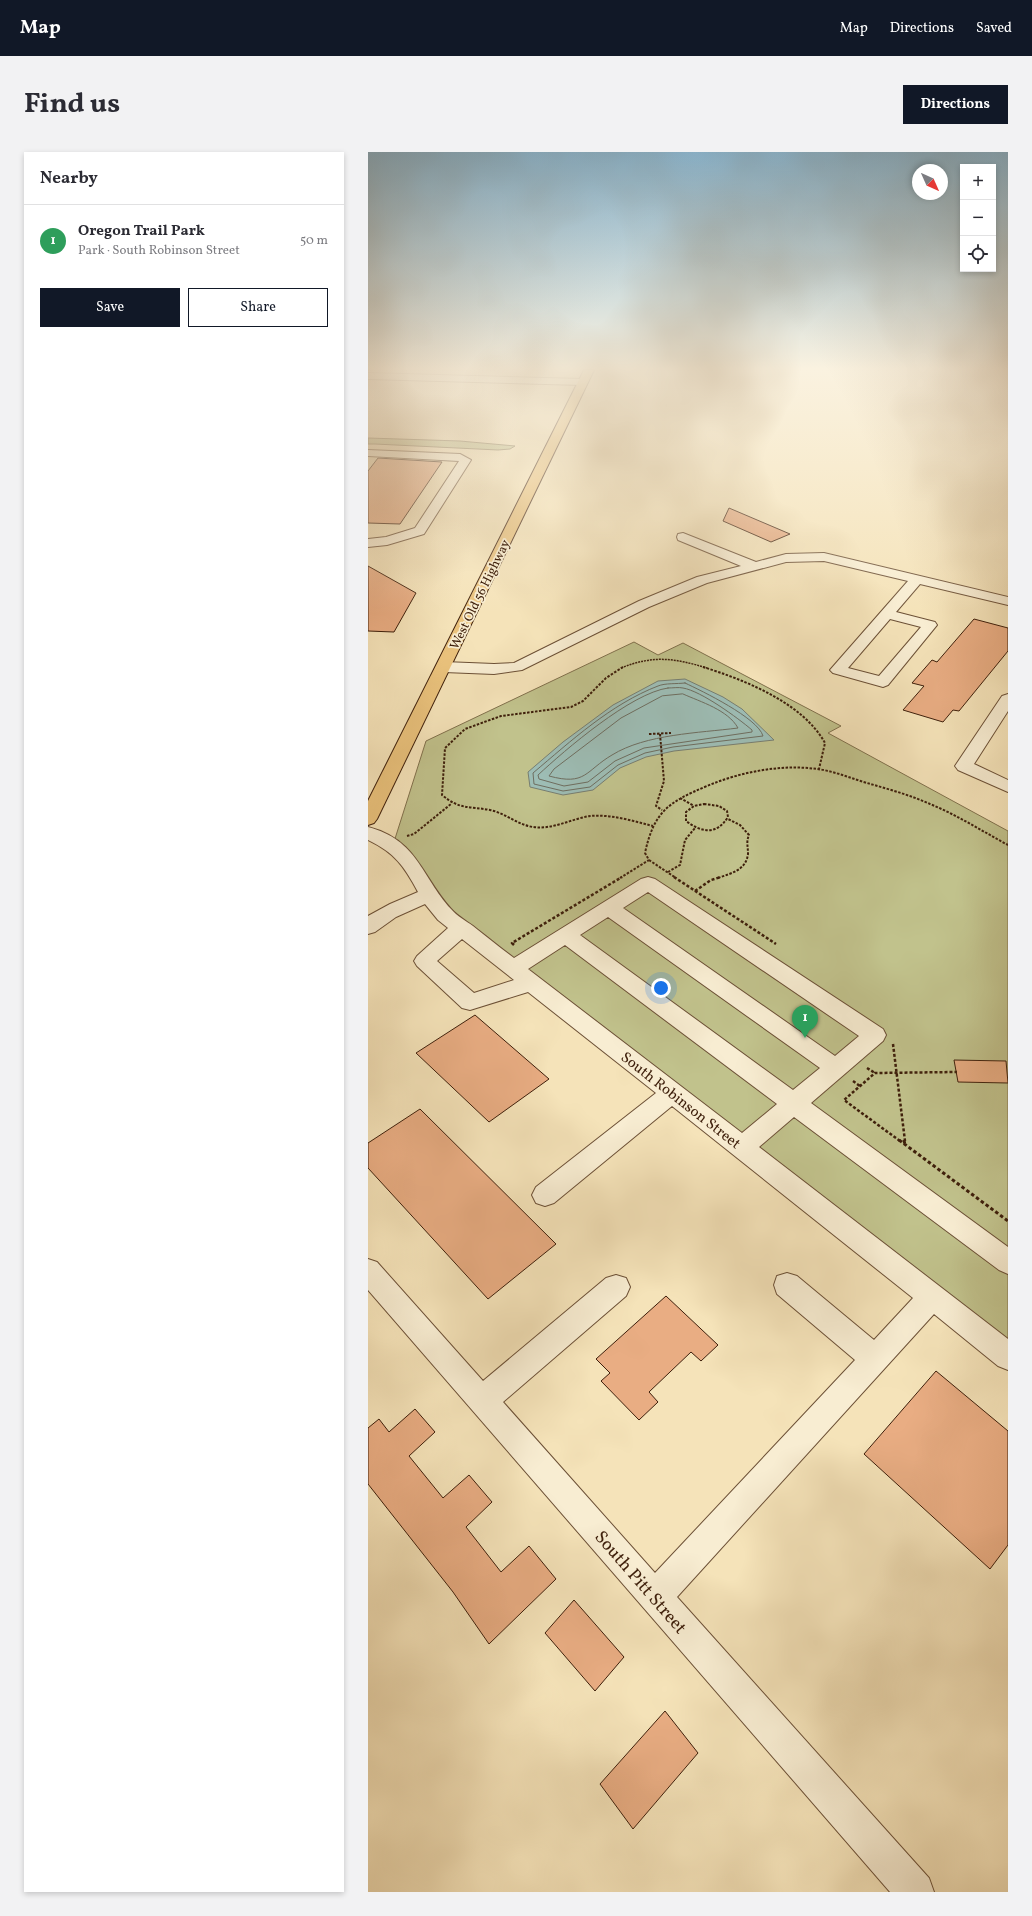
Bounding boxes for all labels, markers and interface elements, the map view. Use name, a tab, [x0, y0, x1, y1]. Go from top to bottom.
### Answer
text: Map	[20, 15, 61, 41]
text: Map	[840, 19, 868, 38]
text: Directions	[890, 19, 954, 38]
text: Saved	[976, 19, 1012, 38]
text: Find us	[24, 85, 120, 124]
button: Directions	[903, 85, 1008, 124]
north arrow	[912, 164, 948, 200]
map controls	[960, 164, 996, 272]
button: +	[960, 164, 996, 200]
text: Nearby	[40, 167, 98, 190]
button: −	[960, 200, 996, 236]
text: Oregon Trail Park	[78, 221, 205, 242]
text: 1	[50, 232, 56, 250]
text: 50 m	[300, 232, 328, 250]
button: locate	[960, 236, 996, 272]
text: Park · South Robinson Street	[78, 242, 240, 260]
button: Save	[40, 288, 180, 327]
button: Share	[188, 288, 328, 327]
street label: West Old 56 Highway	[446, 537, 515, 653]
your location	[651, 978, 671, 998]
pin: 1	[792, 1005, 818, 1038]
street label: South Robinson Street	[616, 1048, 744, 1155]
street label: South Pitt Street	[588, 1526, 692, 1640]

